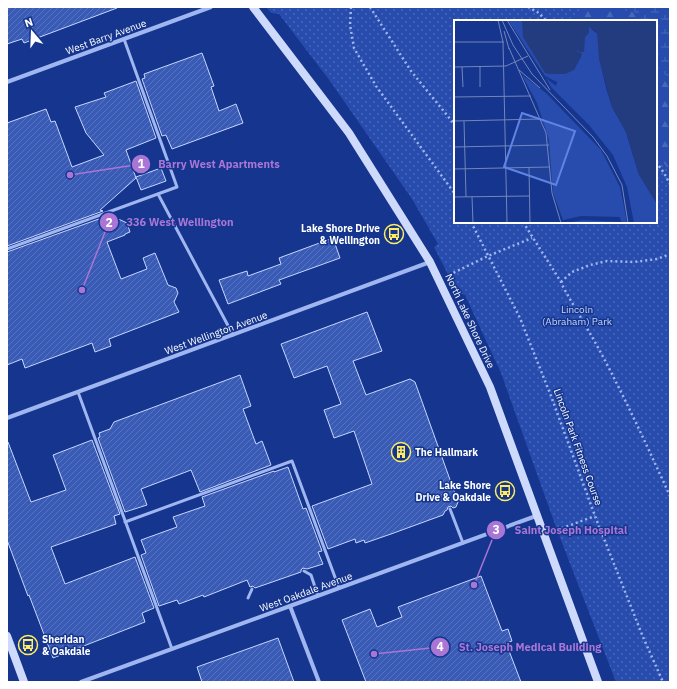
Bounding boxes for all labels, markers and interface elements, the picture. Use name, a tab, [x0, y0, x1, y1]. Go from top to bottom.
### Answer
north arrow	[12, 12, 52, 52]
text: N	[23, 15, 35, 30]
street label: West Barry Avenue	[64, 16, 149, 58]
inset map	[454, 20, 657, 223]
callout: Barry West Apartments	[131, 152, 288, 175]
text: 1	[137, 156, 145, 171]
text: Barry West Apartments	[158, 157, 280, 171]
callout: 336 West Wellington	[99, 211, 242, 234]
text: 2	[105, 215, 113, 230]
text: 336 West Wellington	[126, 215, 234, 229]
place label: Lake Shore Drive & Wellington	[301, 222, 380, 247]
bus stop icon: Lake Shore Drive & Wellington	[383, 223, 405, 245]
street label: North Lake Shore Drive	[442, 272, 498, 371]
park label: Lincoln (Abraham) Park	[542, 303, 613, 328]
street label: West Wellington Avenue	[163, 308, 270, 358]
street label: Lincoln Park Fitness Course	[551, 387, 605, 508]
building icon: The Hallmark	[390, 441, 412, 463]
place label: The Hallmark	[415, 446, 478, 459]
place label: Lake Shore Drive & Oakdale	[415, 479, 491, 504]
bus stop icon: Lake Shore Drive & Oakdale	[494, 480, 516, 502]
callout: Saint Joseph Hospital	[486, 519, 635, 542]
text: 3	[492, 522, 500, 537]
text: Saint Joseph Hospital	[515, 523, 628, 537]
street label: West Oakdale Avenue	[258, 569, 355, 615]
place label: Sheridan & Oakdale	[42, 633, 91, 658]
bus stop icon: Sheridan & Oakdale	[17, 634, 39, 656]
callout: St. Joseph Medical Building	[430, 635, 609, 658]
text: 4	[436, 639, 444, 654]
text: St. Joseph Medical Building	[459, 640, 602, 654]

